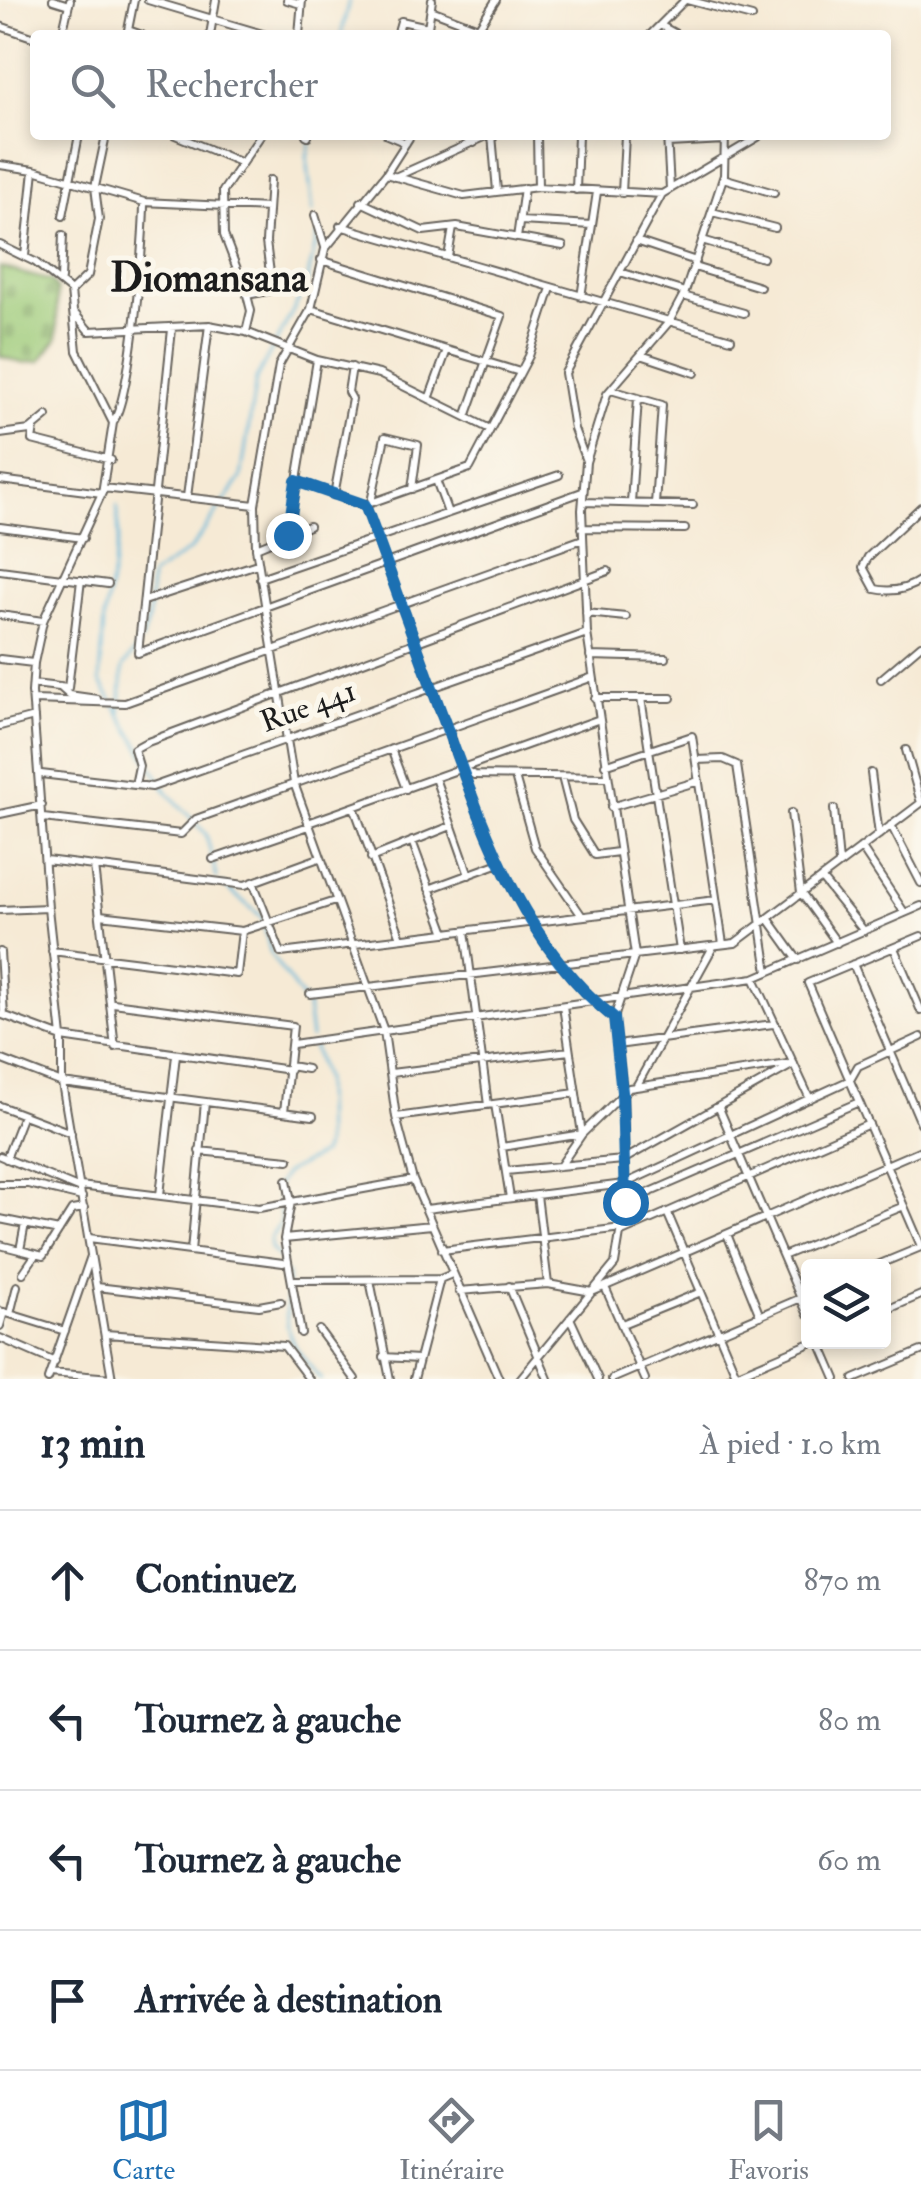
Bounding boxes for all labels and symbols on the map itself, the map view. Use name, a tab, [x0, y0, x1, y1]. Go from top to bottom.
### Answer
district label: Diomansana	[110, 253, 309, 304]
route end	[266, 513, 312, 559]
street label: Rue 441	[256, 672, 361, 741]
route start	[603, 1180, 649, 1226]

